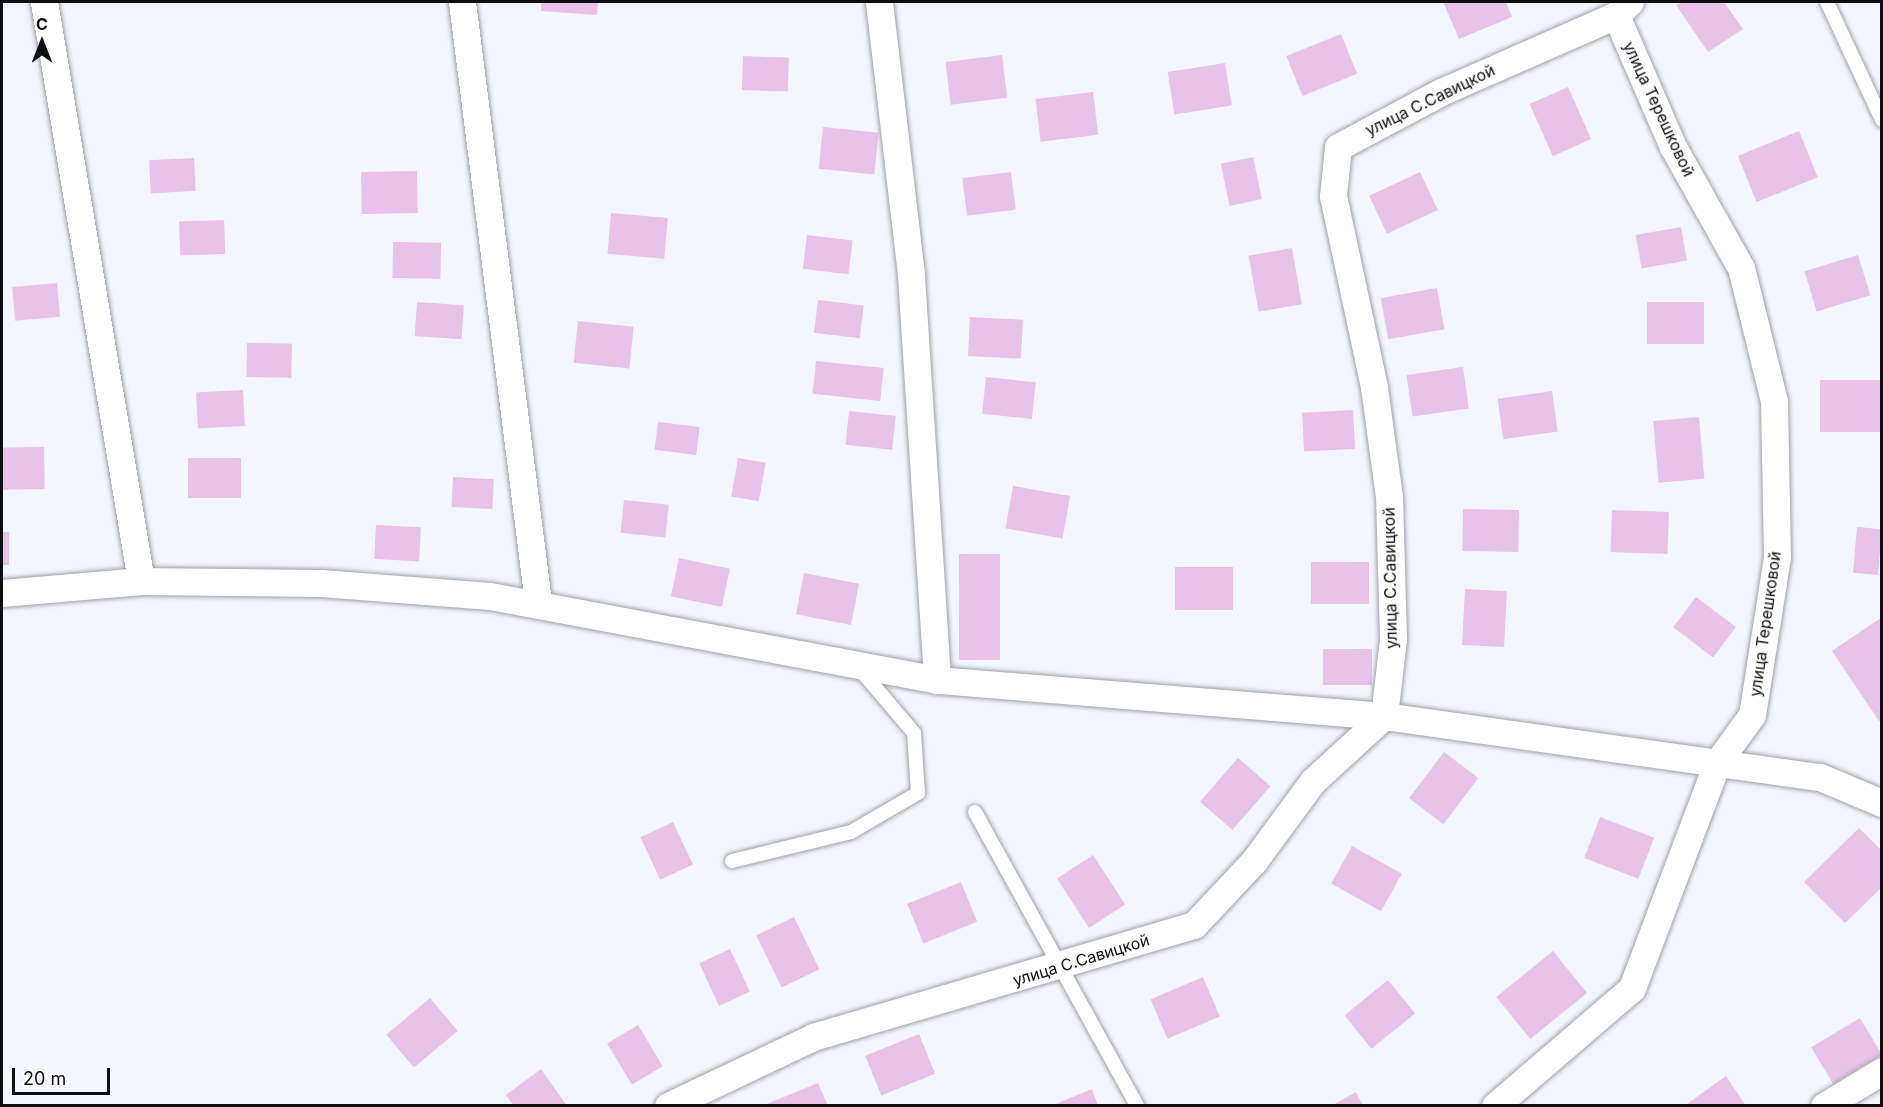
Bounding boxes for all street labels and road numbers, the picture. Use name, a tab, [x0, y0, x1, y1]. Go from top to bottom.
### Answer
street label: улица Терешковой	[1619, 38, 1699, 180]
street label: улица С.Савицкой	[1362, 60, 1498, 140]
street label: улица С.Савицкой	[1379, 507, 1401, 649]
street label: улица Терешковой	[1745, 550, 1785, 698]
street label: улица С.Савицкой	[1010, 930, 1152, 990]

